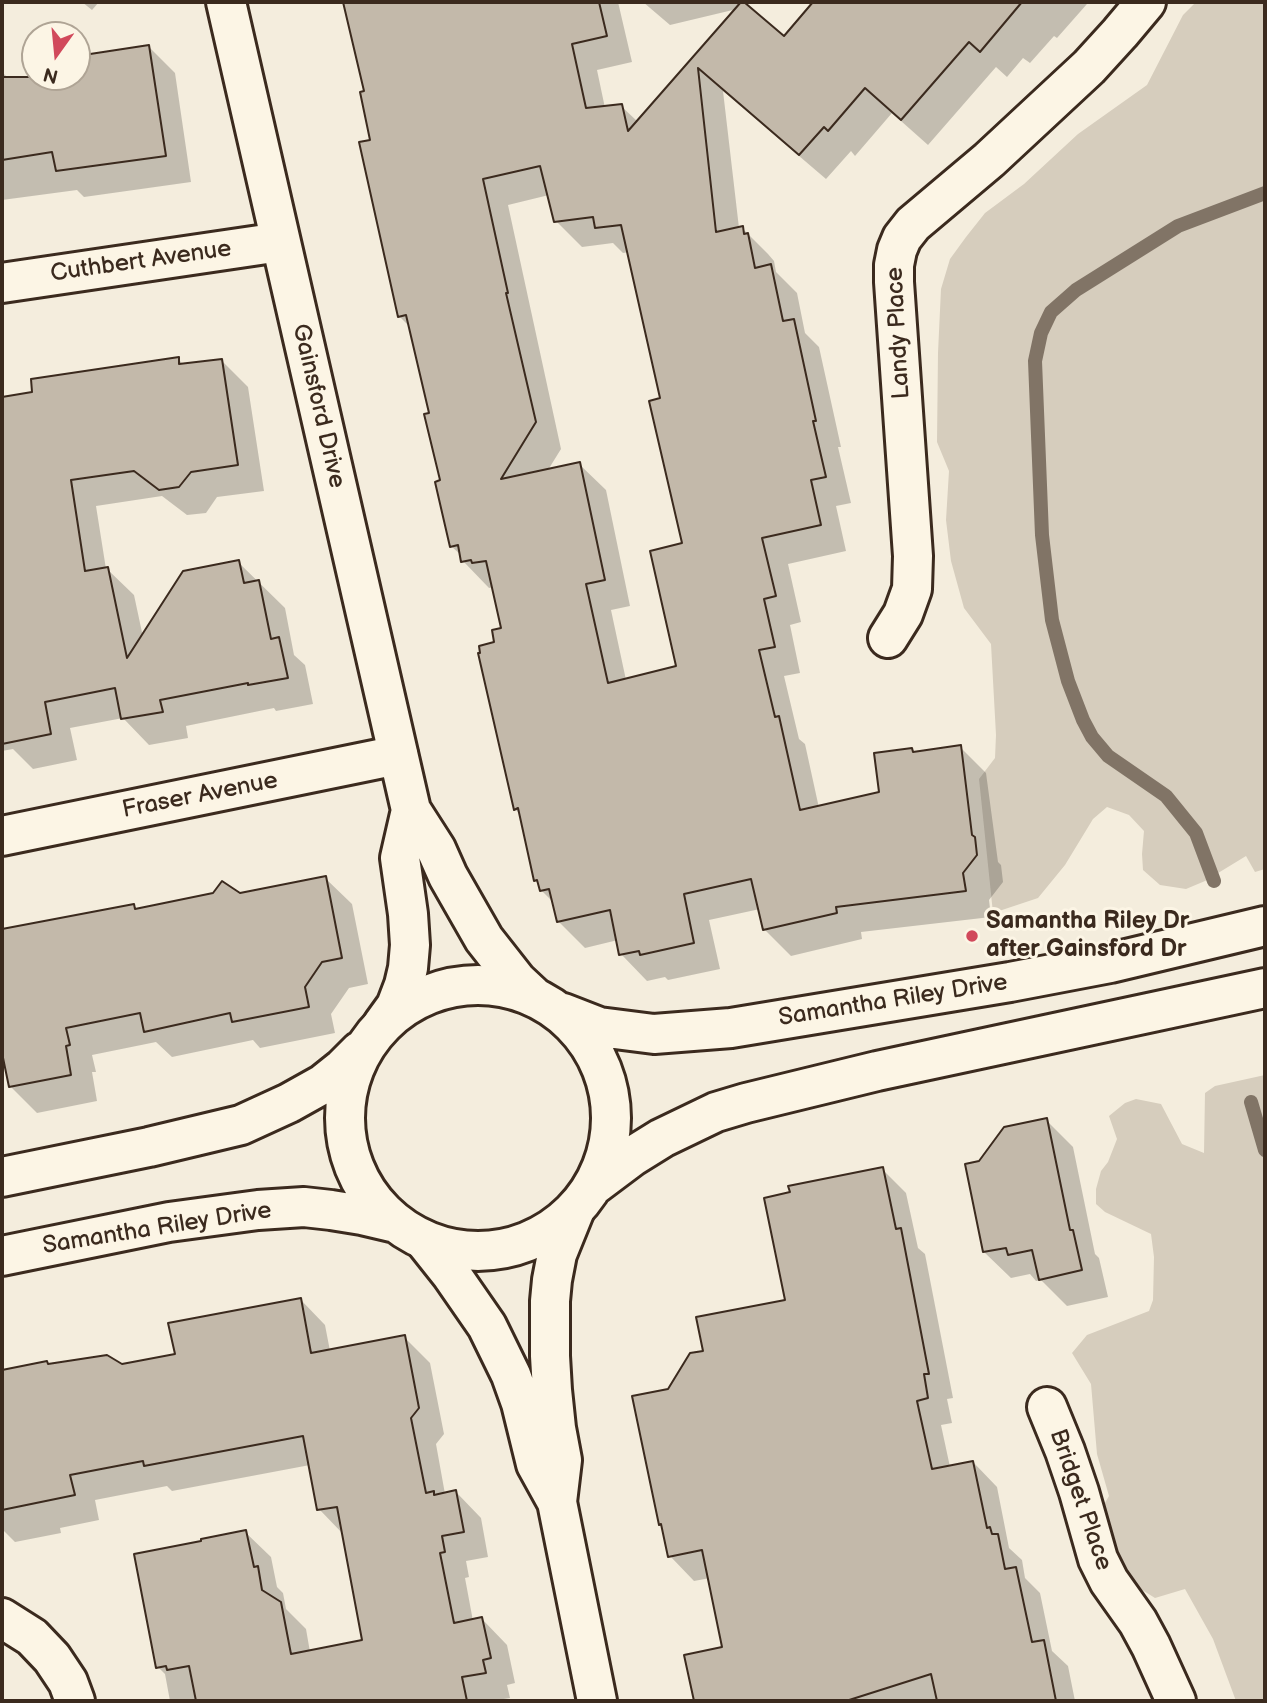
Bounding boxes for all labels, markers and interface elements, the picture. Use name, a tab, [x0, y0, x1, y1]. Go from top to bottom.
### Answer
north arrow	[21, 21, 91, 91]
text: N	[41, 62, 61, 88]
street label: Cuthbert Avenue	[49, 235, 233, 289]
street label: Landy Place	[881, 266, 917, 400]
street label: Gainsford Drive	[285, 321, 351, 491]
street label: Fraser Avenue	[120, 767, 280, 825]
place label: Samantha Riley Dr after Gainsford Dr	[986, 908, 1189, 964]
marker: Samantha Riley Dr after Gainsford Dr	[964, 928, 980, 944]
street label: Samantha Riley Drive	[776, 969, 1010, 1033]
street label: Samantha Riley Drive	[40, 1197, 274, 1261]
street label: Bridget Place	[1042, 1426, 1118, 1574]

